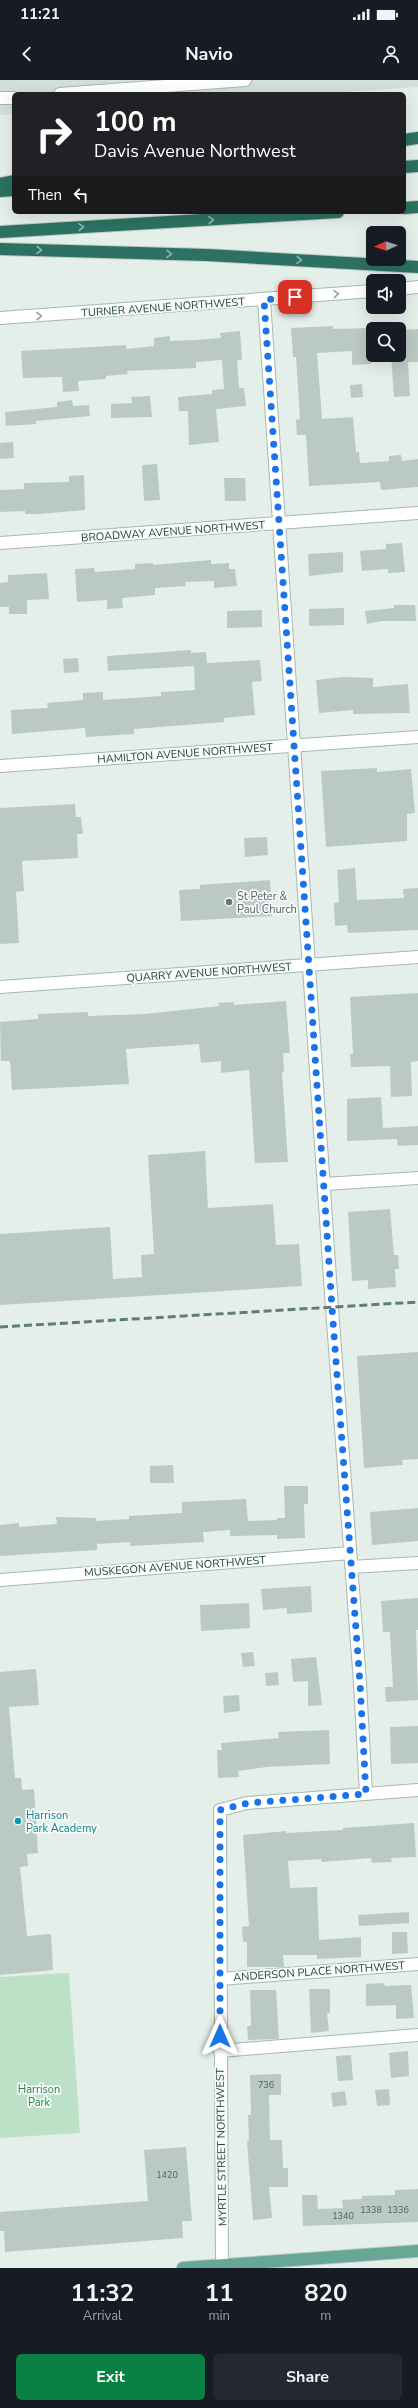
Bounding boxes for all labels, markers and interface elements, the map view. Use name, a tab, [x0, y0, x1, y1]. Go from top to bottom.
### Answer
text: 11:21	[20, 4, 60, 24]
text: Navio	[185, 42, 233, 66]
icon: back	[16, 43, 38, 65]
icon: person	[380, 43, 402, 65]
text: 100 m	[94, 103, 177, 141]
icon: right	[28, 108, 80, 160]
text: Davis Avenue Northwest	[94, 139, 296, 163]
icon: left	[70, 184, 92, 206]
text: Then	[28, 185, 62, 205]
one-way arrow	[208, 215, 214, 224]
one-way arrow	[78, 223, 84, 232]
north arrow	[366, 226, 406, 266]
map controls	[366, 226, 406, 362]
one-way arrow	[36, 246, 42, 254]
one-way arrow	[166, 250, 172, 258]
one-way arrow	[296, 256, 302, 264]
button: sound	[366, 274, 406, 314]
pin	[278, 280, 312, 314]
icon: arrive	[284, 286, 306, 308]
one-way arrow	[333, 289, 339, 298]
street label: TURNER AVENUE NORTHWEST	[81, 294, 246, 321]
one-way arrow	[36, 311, 42, 320]
button: search	[366, 322, 406, 362]
street label: BROADWAY AVENUE NORTHWEST	[81, 518, 266, 545]
street label: HAMILTON AVENUE NORTHWEST	[97, 740, 274, 767]
place label: St Peter & Paul Church	[237, 889, 297, 917]
marker: St Peter & Paul Church	[224, 897, 234, 907]
street label: QUARRY AVENUE NORTHWEST	[126, 959, 293, 986]
street label: MUSKEGON AVENUE NORTHWEST	[84, 1553, 267, 1580]
place label: Harrison Park Academy	[26, 1808, 97, 1836]
marker: Harrison Park Academy	[13, 1816, 23, 1826]
street label: ANDERSON PLACE NORTHWEST	[233, 1958, 406, 1985]
position arrow	[199, 2015, 241, 2057]
street label: MYRTLE STREET NORTHWEST	[213, 2067, 230, 2226]
house number: 736	[258, 2079, 274, 2091]
park label: Harrison Park	[18, 2082, 60, 2110]
house number: 1420	[156, 2169, 178, 2181]
house number: 1338	[360, 2204, 382, 2216]
house number: 1336	[387, 2204, 409, 2216]
house number: 1340	[332, 2210, 354, 2222]
text: 11:32	[71, 2277, 134, 2309]
text: 11	[205, 2277, 234, 2309]
text: 820	[304, 2277, 347, 2309]
text: Arrival	[83, 2307, 122, 2325]
text: min	[208, 2307, 230, 2325]
text: m	[320, 2307, 331, 2325]
button: Exit	[16, 2354, 205, 2400]
button: Share	[213, 2354, 402, 2400]

